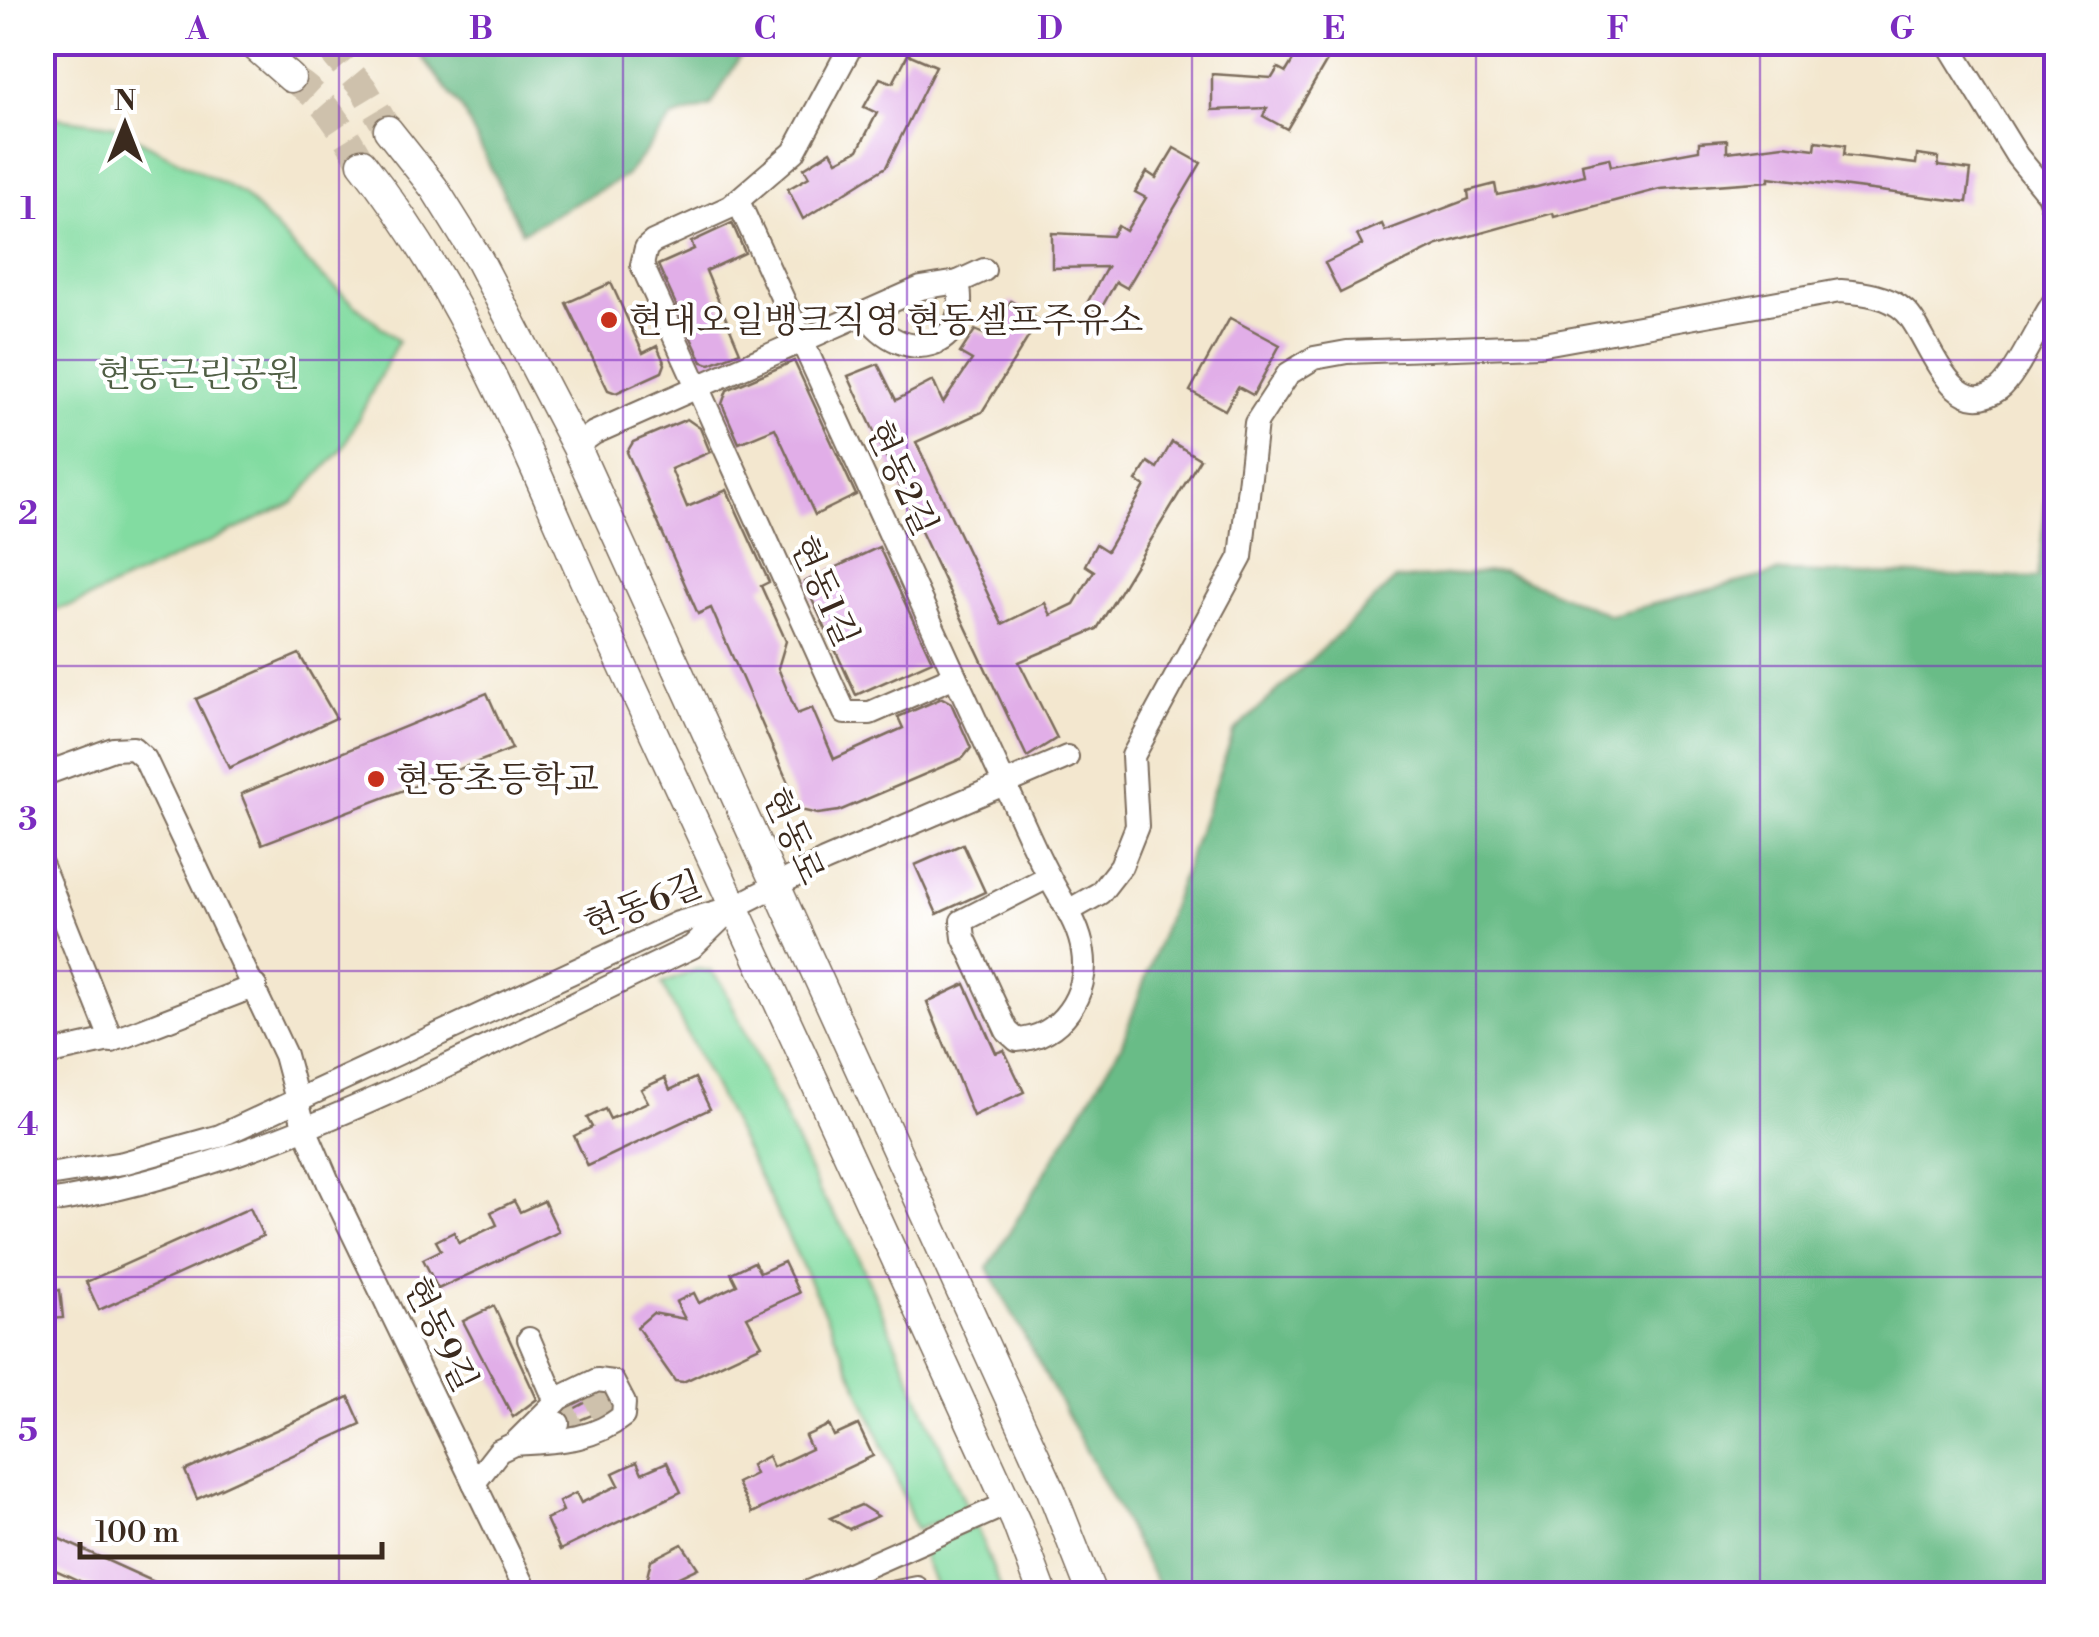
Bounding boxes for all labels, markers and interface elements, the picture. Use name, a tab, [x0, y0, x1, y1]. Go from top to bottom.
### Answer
text: A	[185, 9, 210, 49]
text: B	[469, 9, 493, 49]
text: C	[754, 9, 776, 49]
text: D	[1037, 9, 1063, 49]
text: E	[1323, 9, 1345, 49]
text: F	[1607, 9, 1629, 49]
text: G	[1889, 9, 1915, 49]
north arrow	[75, 75, 175, 175]
text: N	[114, 84, 136, 119]
text: 1	[20, 189, 36, 229]
place label: 현대오일뱅크직영 현동셀프주유소	[629, 300, 1144, 343]
marker: 현대오일뱅크직영 현동셀프주유소	[598, 309, 620, 331]
park label: 현동근린공원	[98, 354, 300, 397]
street label: 현동2길	[856, 415, 946, 543]
text: 2	[18, 494, 38, 534]
street label: 현동1길	[780, 530, 867, 654]
place label: 현동초등학교	[396, 759, 599, 802]
marker: 현동초등학교	[365, 768, 387, 790]
street label: 현동로	[752, 782, 833, 892]
text: 3	[18, 800, 38, 840]
street label: 현동6길	[579, 863, 708, 947]
text: 4	[17, 1105, 39, 1145]
street label: 현동9길	[393, 1270, 486, 1399]
text: 5	[18, 1411, 38, 1451]
scale bar	[80, 1497, 382, 1559]
text: 100 m	[95, 1514, 179, 1552]

